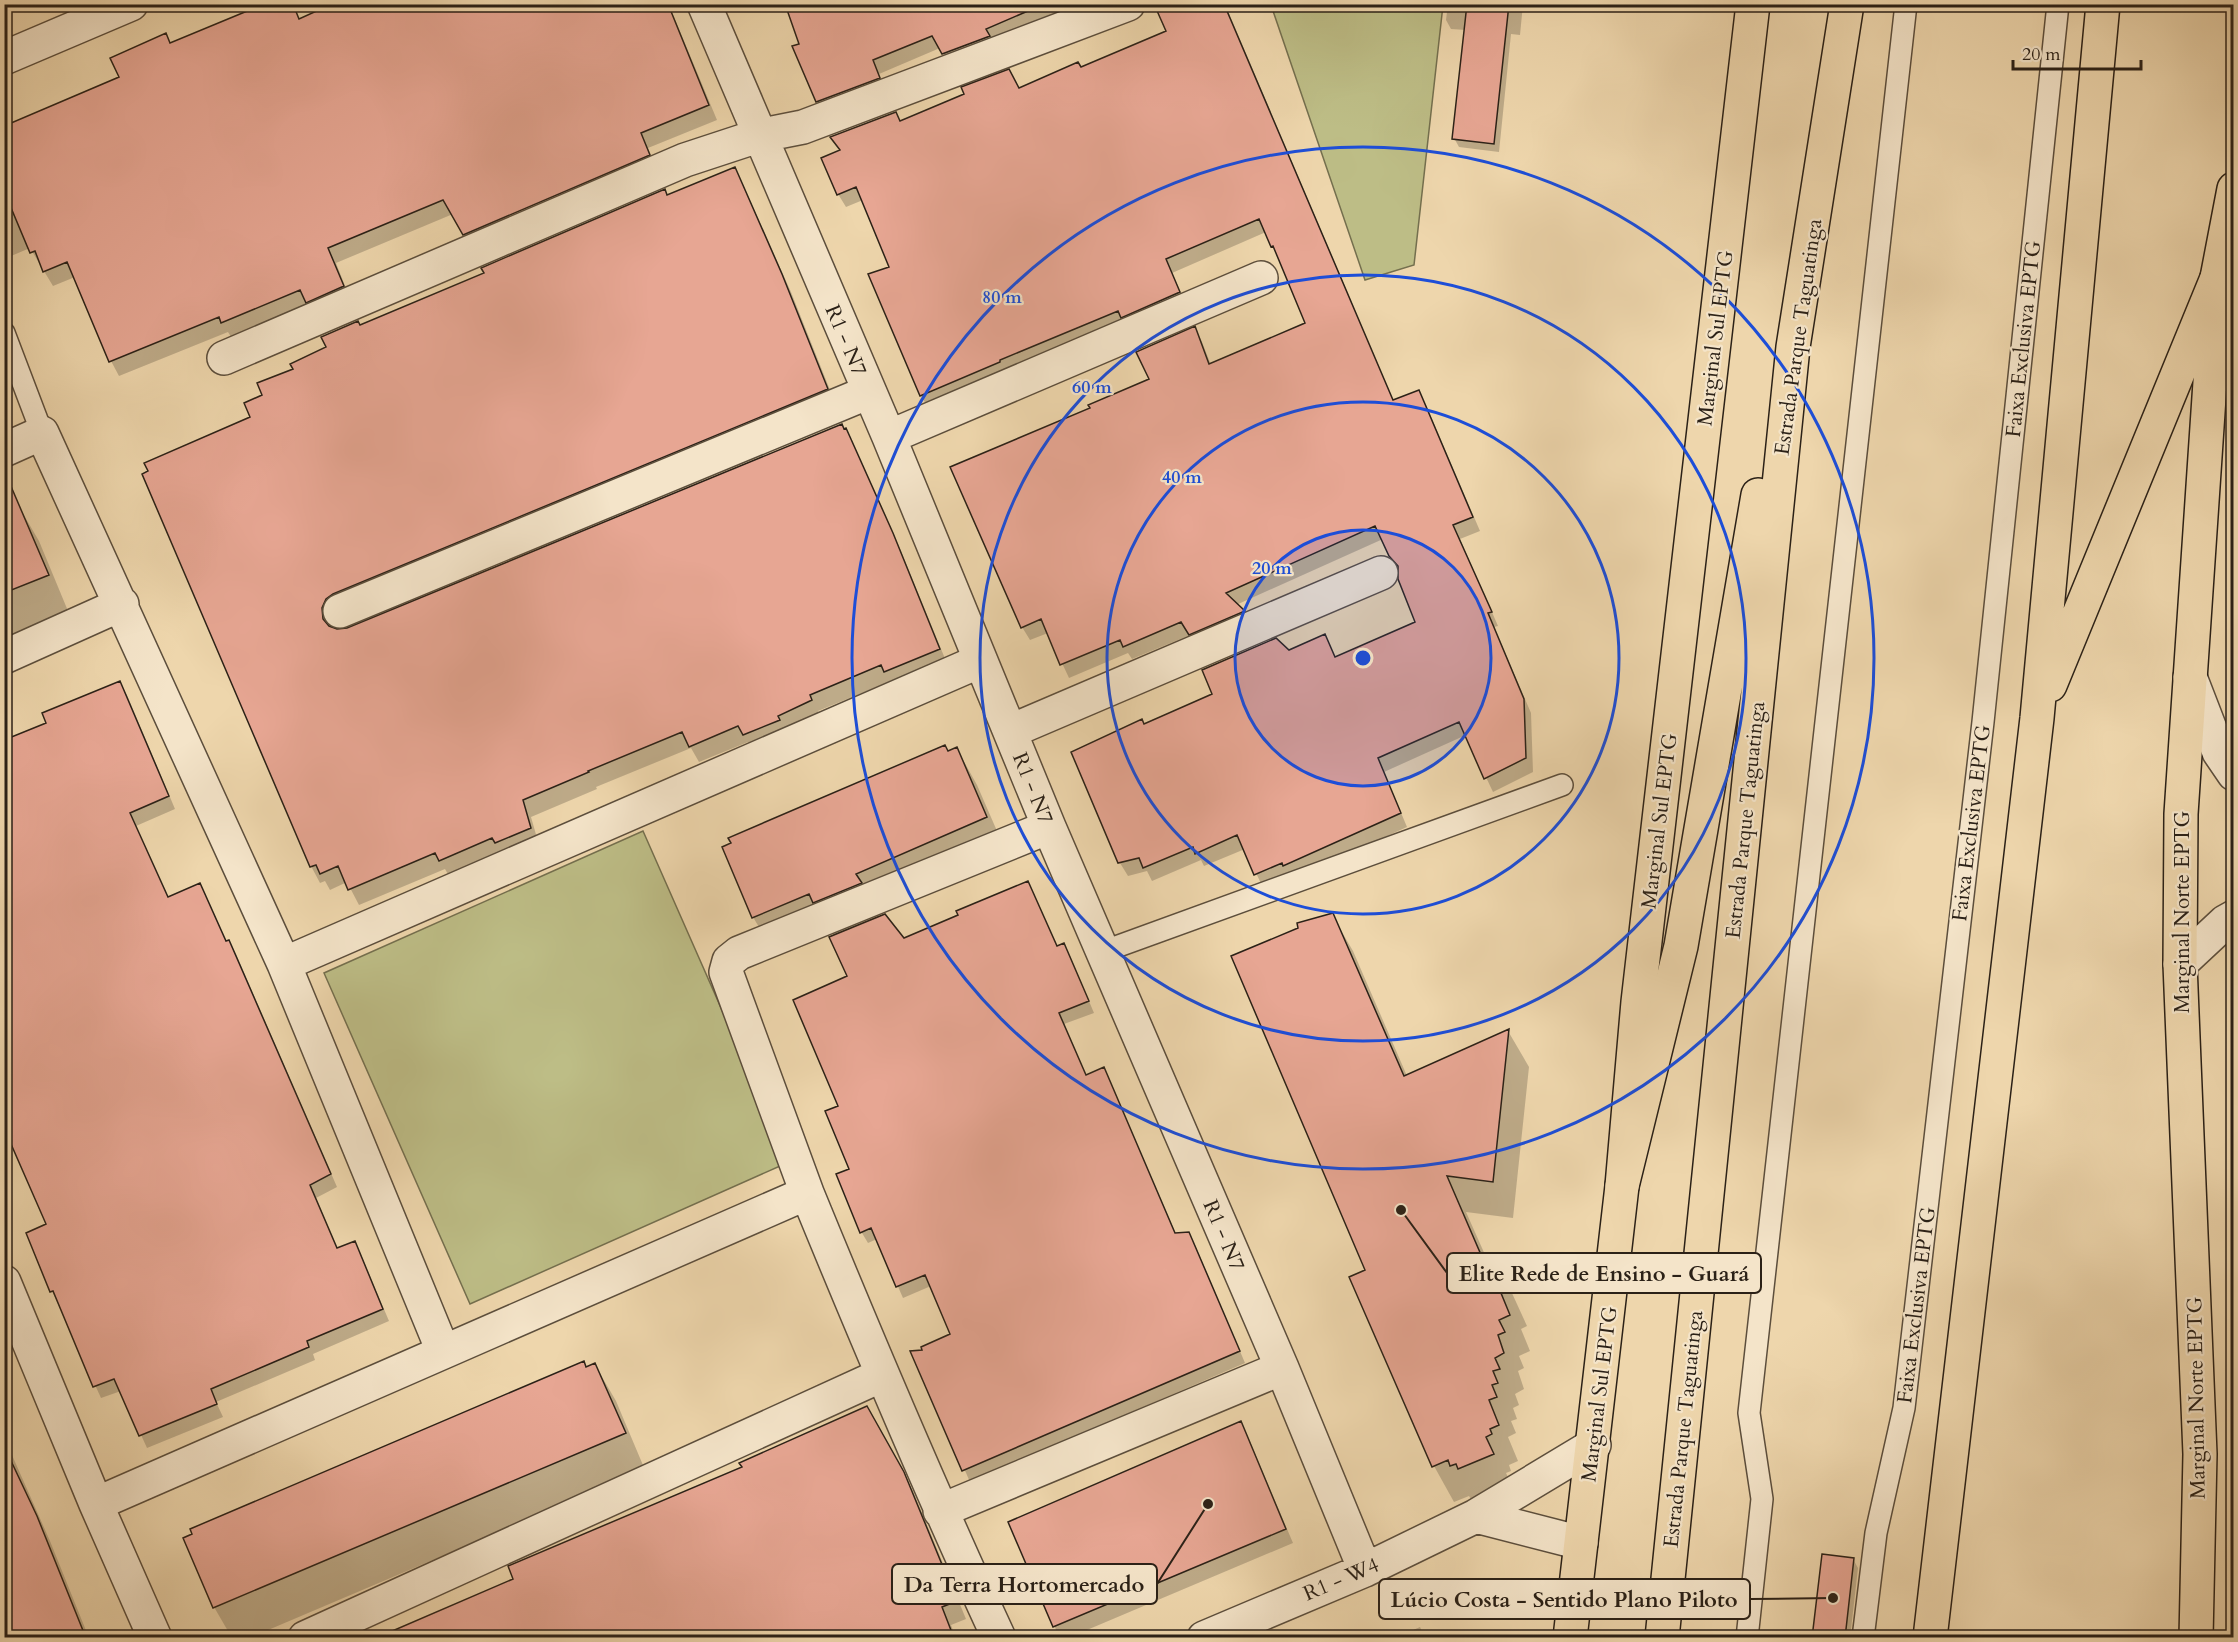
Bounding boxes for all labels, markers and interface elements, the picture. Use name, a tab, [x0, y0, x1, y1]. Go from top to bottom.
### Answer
scale bar	[2013, 33, 2140, 71]
text: 20 m	[2022, 42, 2061, 67]
street label: Estrada Parque Taguatinga	[1768, 217, 1829, 457]
street label: Faixa Exclusiva EPTG	[1999, 239, 2048, 439]
street label: Marginal Sul EPTG	[1690, 248, 1741, 427]
text: 80 m	[982, 285, 1022, 310]
street label: R1 - N7	[818, 300, 874, 380]
text: 60 m	[1072, 375, 1112, 400]
text: 40 m	[1162, 465, 1202, 490]
text: 20 m	[1252, 556, 1292, 581]
centre of rings	[1353, 648, 1373, 668]
street label: Estrada Parque Taguatinga	[1719, 700, 1772, 940]
street label: Faixa Exclusiva EPTG	[1945, 723, 1998, 923]
street label: Marginal Sul EPTG	[1634, 731, 1685, 910]
street label: R1 - N7	[1005, 748, 1060, 828]
street label: Marginal Norte EPTG	[2168, 810, 2197, 1013]
street label: R1 - N7	[1196, 1195, 1252, 1275]
street label: Faixa Exclusiva EPTG	[1890, 1205, 1943, 1405]
callout: Elite Rede de Ensino - Guará	[1447, 1253, 1761, 1293]
text: Elite Rede de Ensino - Guará	[1459, 1259, 1750, 1289]
street label: Marginal Norte EPTG	[2180, 1296, 2213, 1499]
street label: Marginal Sul EPTG	[1574, 1304, 1625, 1483]
street label: Estrada Parque Taguatinga	[1657, 1309, 1710, 1549]
street label: R1 - W4	[1299, 1550, 1384, 1608]
callout: Da Terra Hortomercado	[892, 1564, 1157, 1604]
text: Da Terra Hortomercado	[904, 1570, 1144, 1600]
callout: Lúcio Costa - Sentido Plano Piloto	[1379, 1579, 1750, 1619]
text: Lúcio Costa - Sentido Plano Piloto	[1390, 1585, 1738, 1615]

